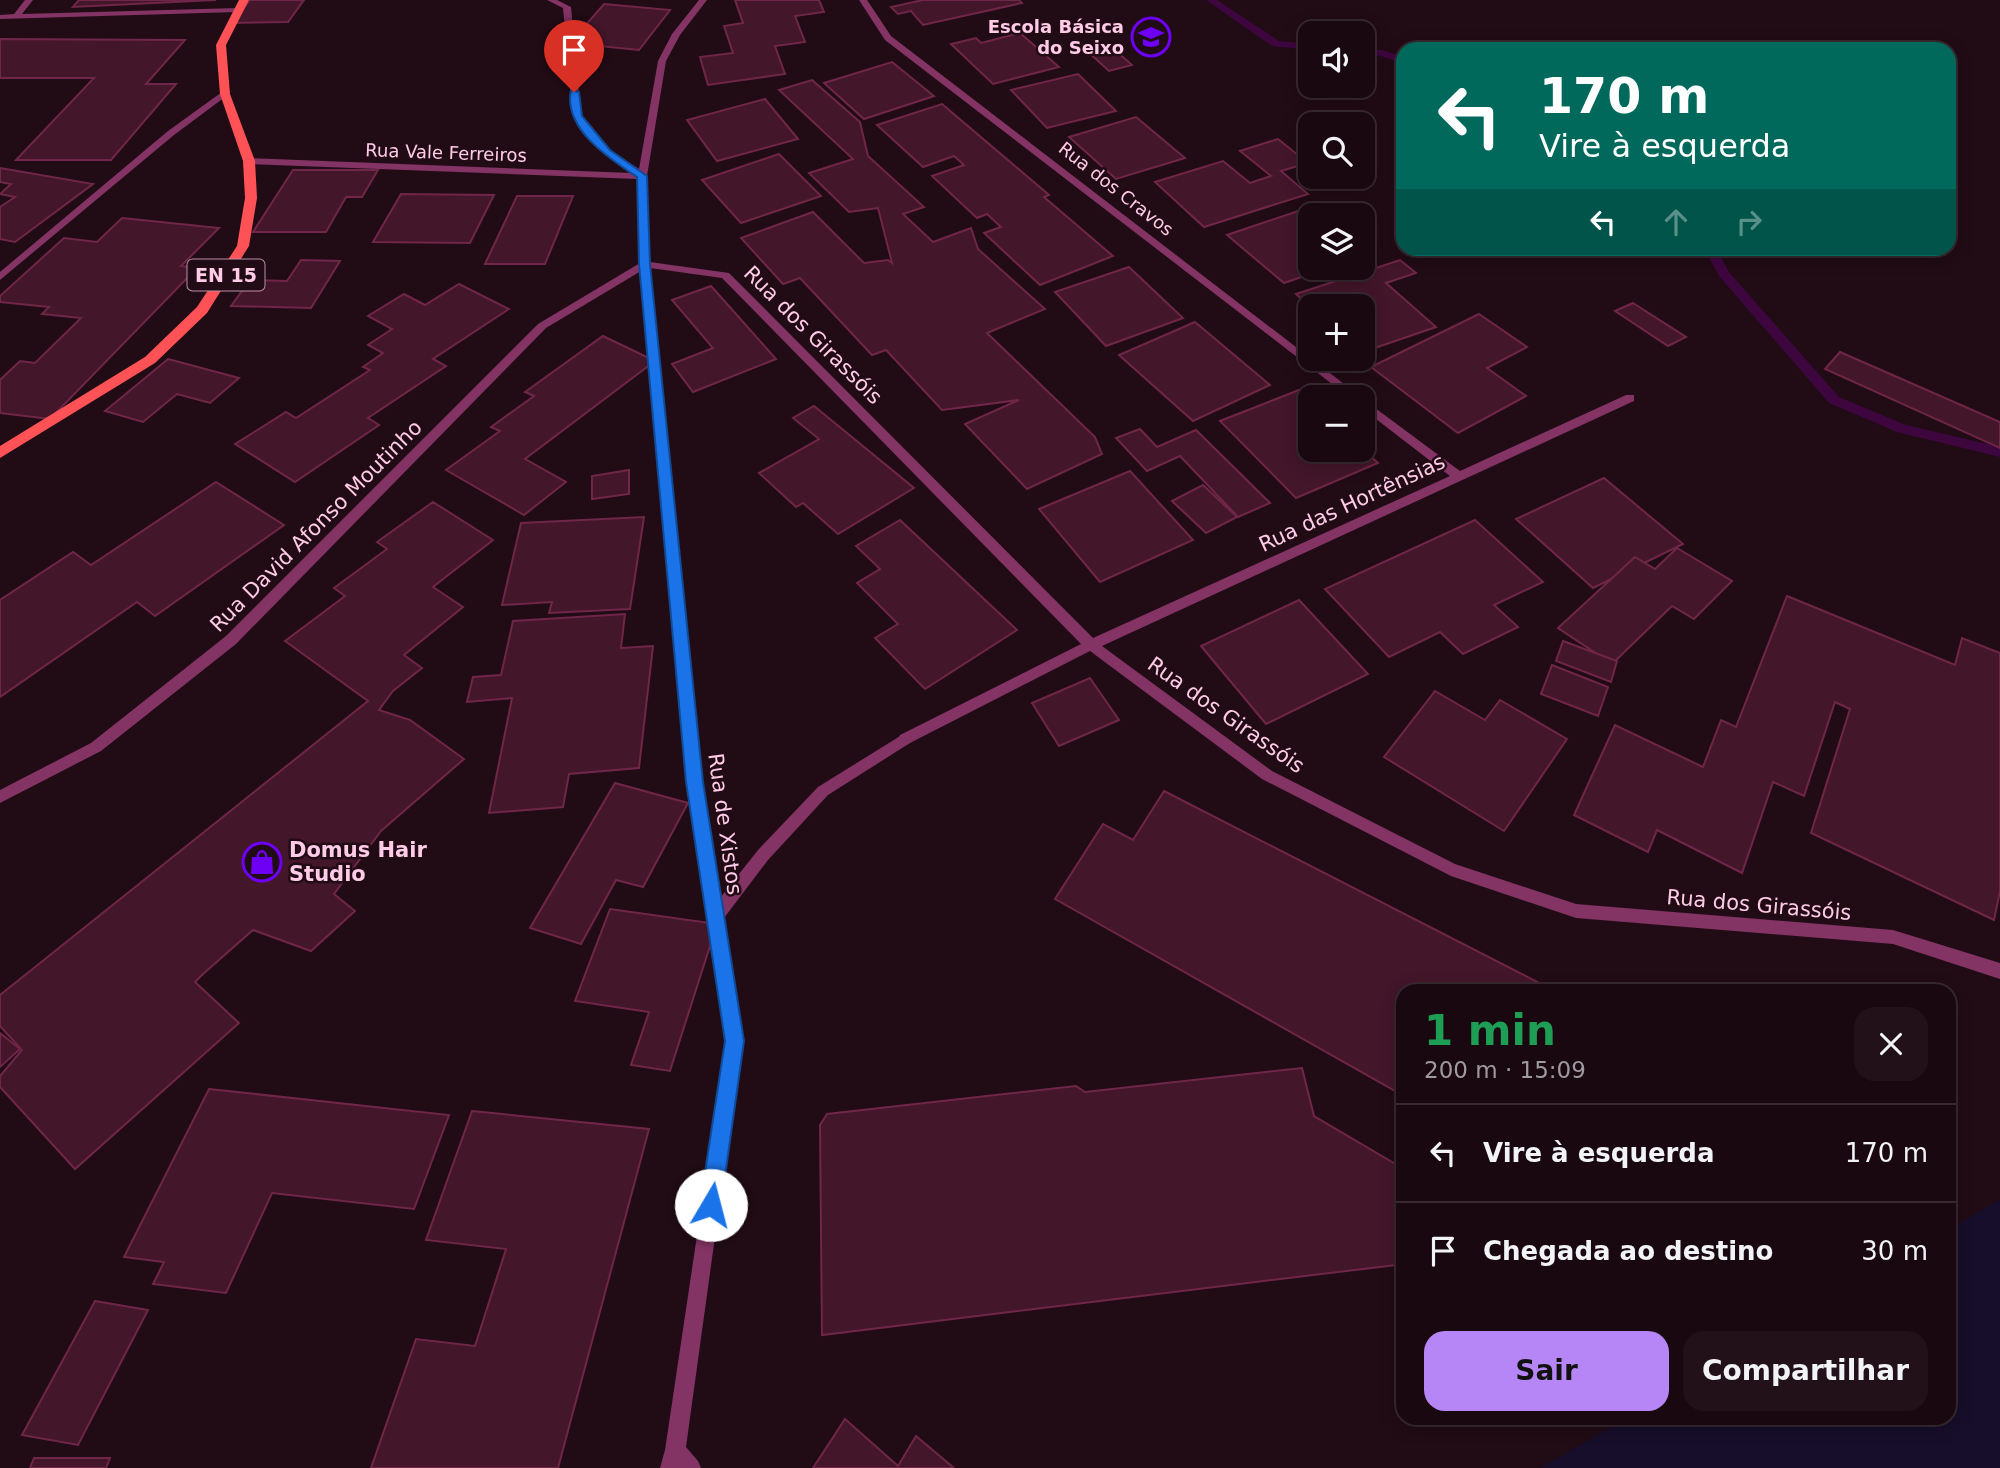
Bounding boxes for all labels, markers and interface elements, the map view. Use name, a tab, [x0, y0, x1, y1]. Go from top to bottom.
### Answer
place label: Escola Básica do Seixo	[988, 16, 1124, 58]
school or university icon: Escola Básica do Seixo	[1130, 16, 1172, 58]
pin	[544, 20, 604, 92]
map controls	[1298, 21, 1375, 462]
button: sound	[1298, 21, 1375, 98]
icon: arrive	[555, 31, 593, 69]
text: 170 m	[1539, 68, 1709, 125]
icon: left	[1424, 70, 1515, 161]
button: search	[1298, 112, 1375, 189]
text: Vire à esquerda	[1539, 127, 1790, 165]
street label: Rua dos Cravos	[1055, 137, 1178, 240]
street label: Rua Vale Ferreiros	[365, 139, 527, 166]
button: layers	[1298, 203, 1375, 280]
icon: left	[1584, 203, 1622, 241]
icon: ahead	[1657, 203, 1695, 241]
icon: right	[1730, 203, 1768, 241]
road number: EN 15	[188, 260, 264, 290]
street label: Rua dos Girassóis	[739, 261, 887, 409]
button: +	[1298, 294, 1375, 371]
button: −	[1298, 385, 1375, 462]
street label: Rua David Afonso Moutinho	[205, 415, 427, 637]
street label: Rua das Hortênsias	[1255, 449, 1449, 557]
street label: Rua dos Girassóis	[1143, 652, 1309, 778]
street label: Rua de Xistos	[703, 752, 747, 896]
place label: Domus Hair Studio	[289, 838, 427, 886]
shop icon: Domus Hair Studio	[241, 841, 283, 883]
street label: Rua dos Girassóis	[1666, 885, 1852, 925]
text: 1 min	[1424, 1006, 1556, 1055]
button: close	[1854, 1007, 1928, 1081]
text: 200 m · 15:09	[1424, 1057, 1586, 1083]
icon: left	[1424, 1134, 1462, 1172]
text: Vire à esquerda	[1483, 1138, 1715, 1168]
text: 170 m	[1845, 1138, 1928, 1168]
position arrow	[674, 1168, 748, 1242]
icon: arrive	[1424, 1232, 1462, 1270]
text: Chegada ao destino	[1483, 1236, 1773, 1266]
text: 30 m	[1861, 1236, 1928, 1266]
button: Sair	[1424, 1331, 1669, 1411]
button: Compartilhar	[1683, 1331, 1928, 1411]

